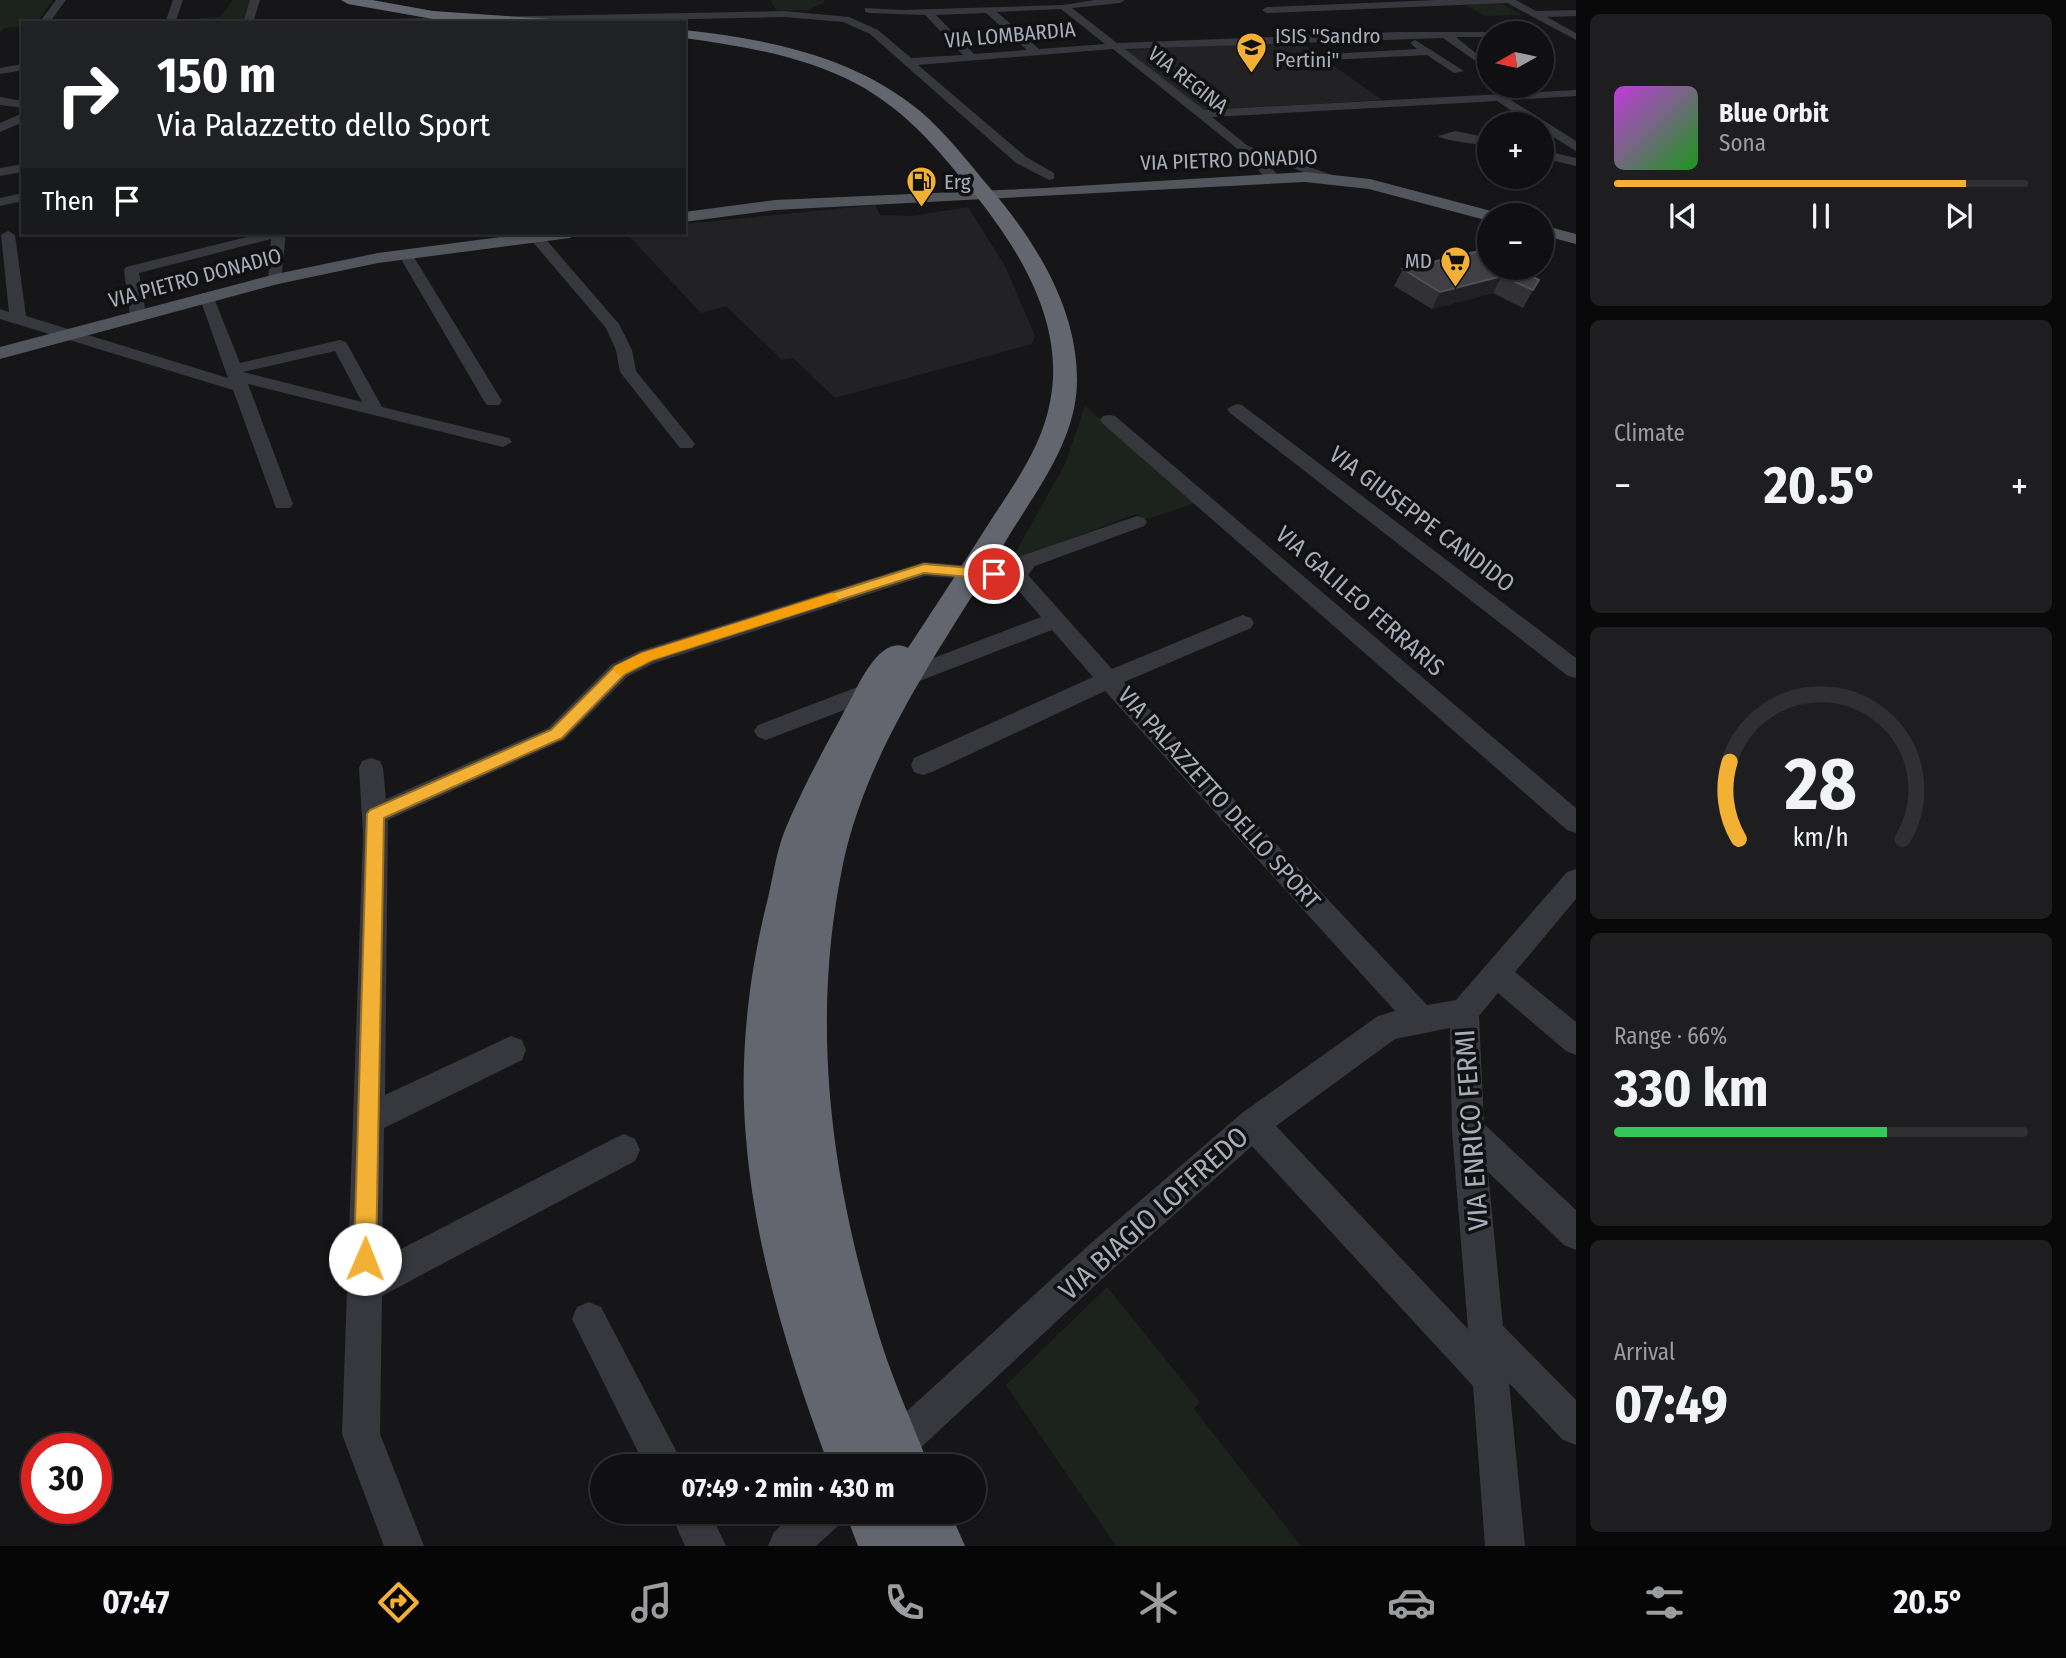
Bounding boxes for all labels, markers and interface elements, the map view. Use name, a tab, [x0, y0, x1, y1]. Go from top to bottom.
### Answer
street label: VIA LOMBARDIA	[944, 16, 1076, 54]
north arrow	[1477, 21, 1554, 98]
map controls	[1477, 21, 1554, 280]
place label: ISIS "Sandro Pertini"	[1275, 23, 1381, 73]
school or university icon: ISIS "Sandro Pertini"	[1235, 31, 1269, 75]
street label: VIA REGINA	[1143, 41, 1233, 119]
text: 150 m	[157, 46, 276, 105]
icon: right	[42, 49, 133, 140]
text: Blue Orbit	[1719, 98, 1829, 129]
text: Via Palazzetto dello Sport	[157, 106, 490, 144]
button: +	[1477, 112, 1554, 189]
text: Sona	[1719, 129, 1766, 157]
street label: VIA PIETRO DONADIO	[1140, 144, 1318, 176]
fuel station icon: Erg	[904, 165, 938, 209]
place label: Erg	[944, 169, 971, 195]
icon: arrive	[108, 182, 146, 220]
text: Then	[42, 186, 94, 217]
icon: previous	[1664, 197, 1702, 235]
icon: pause	[1802, 197, 1840, 235]
icon: next	[1940, 197, 1978, 235]
button: −	[1477, 203, 1554, 280]
street label: VIA PIETRO DONADIO	[106, 242, 284, 314]
supermarket icon: MD	[1438, 244, 1472, 288]
place label: MD	[1405, 248, 1432, 274]
text: Climate	[1614, 419, 1685, 447]
street label: VIA GIUSEPPE CANDIDO	[1324, 440, 1520, 598]
text: 20.5°	[1764, 454, 1878, 517]
text: −	[1614, 463, 1631, 509]
text: +	[2011, 463, 2028, 509]
street label: VIA GALILEO FERRARIS	[1270, 520, 1450, 682]
pin	[964, 544, 1024, 604]
icon: arrive	[975, 555, 1013, 593]
street label: VIA PALAZZETTO DELLO SPORT	[1112, 681, 1326, 915]
text: 28	[1784, 741, 1857, 828]
text: km/h	[1793, 823, 1849, 853]
text: Range · 66%	[1614, 1022, 1727, 1050]
street label: VIA ENRICO FERMI	[1448, 1028, 1495, 1232]
text: 330 km	[1614, 1057, 1769, 1120]
street label: VIA BIAGIO LOFFREDO	[1052, 1120, 1255, 1307]
position arrow	[328, 1222, 402, 1296]
text: Arrival	[1614, 1338, 1675, 1366]
text: 07:49	[1614, 1373, 1728, 1436]
speed limit sign: 30	[21, 1433, 112, 1524]
text: 07:49 · 2 min · 430 m	[682, 1473, 894, 1504]
icon: directions	[374, 1578, 423, 1627]
icon: music	[627, 1578, 676, 1627]
icon: phone	[880, 1578, 929, 1627]
icon: climate	[1134, 1578, 1183, 1627]
icon: car	[1387, 1578, 1436, 1627]
icon: filters	[1640, 1578, 1689, 1627]
text: 07:47	[102, 1583, 169, 1621]
text: 20.5°	[1893, 1583, 1964, 1621]

